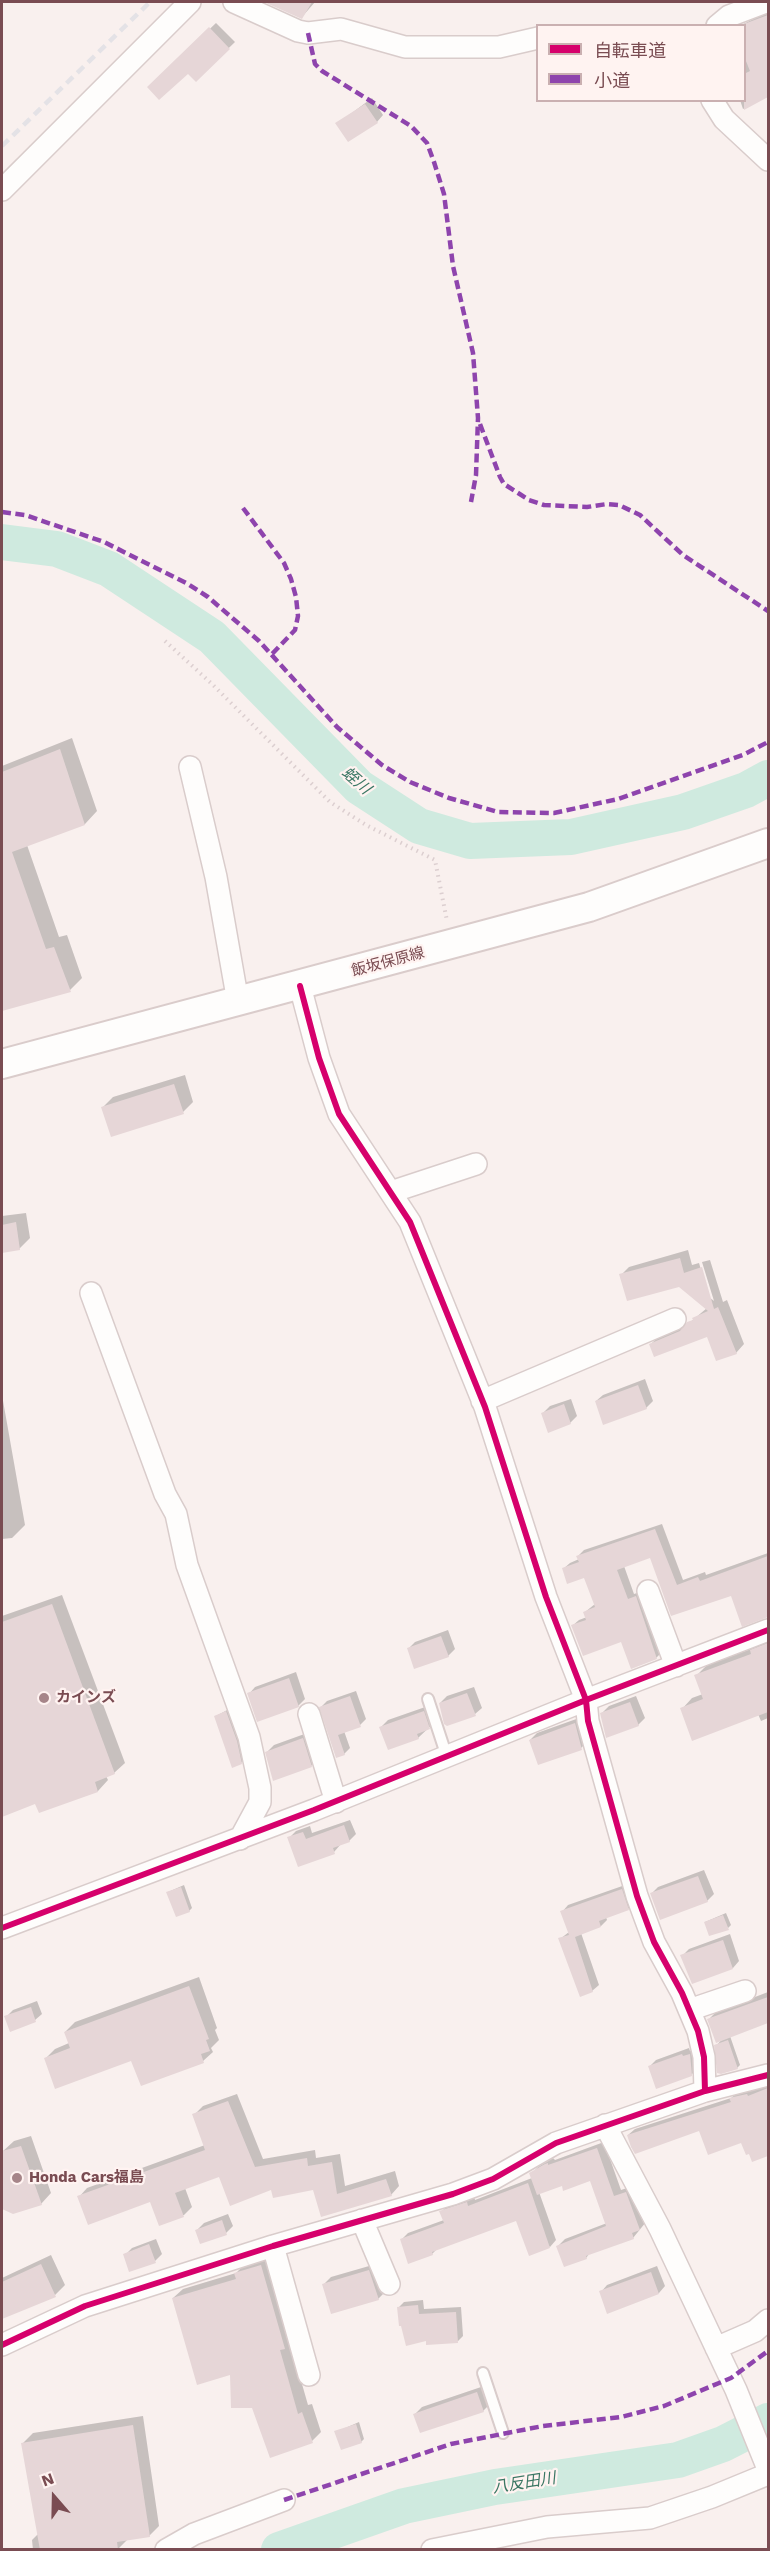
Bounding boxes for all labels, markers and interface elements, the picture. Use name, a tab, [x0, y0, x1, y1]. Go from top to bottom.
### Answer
legend	[536, 24, 746, 102]
text: 自転車道	[594, 40, 666, 61]
text: 小道	[594, 70, 630, 91]
water label: 蛭川	[338, 763, 374, 799]
street label: 飯坂保原線	[349, 944, 427, 980]
place label: カインズ	[56, 1689, 116, 1707]
marker: カインズ	[37, 1691, 51, 1705]
place label: Honda Cars福島	[29, 2169, 144, 2187]
marker: Honda Cars福島	[10, 2171, 24, 2185]
north arrow	[24, 2467, 84, 2527]
text: N	[39, 2469, 56, 2491]
water label: 八反田川	[491, 2469, 557, 2497]

